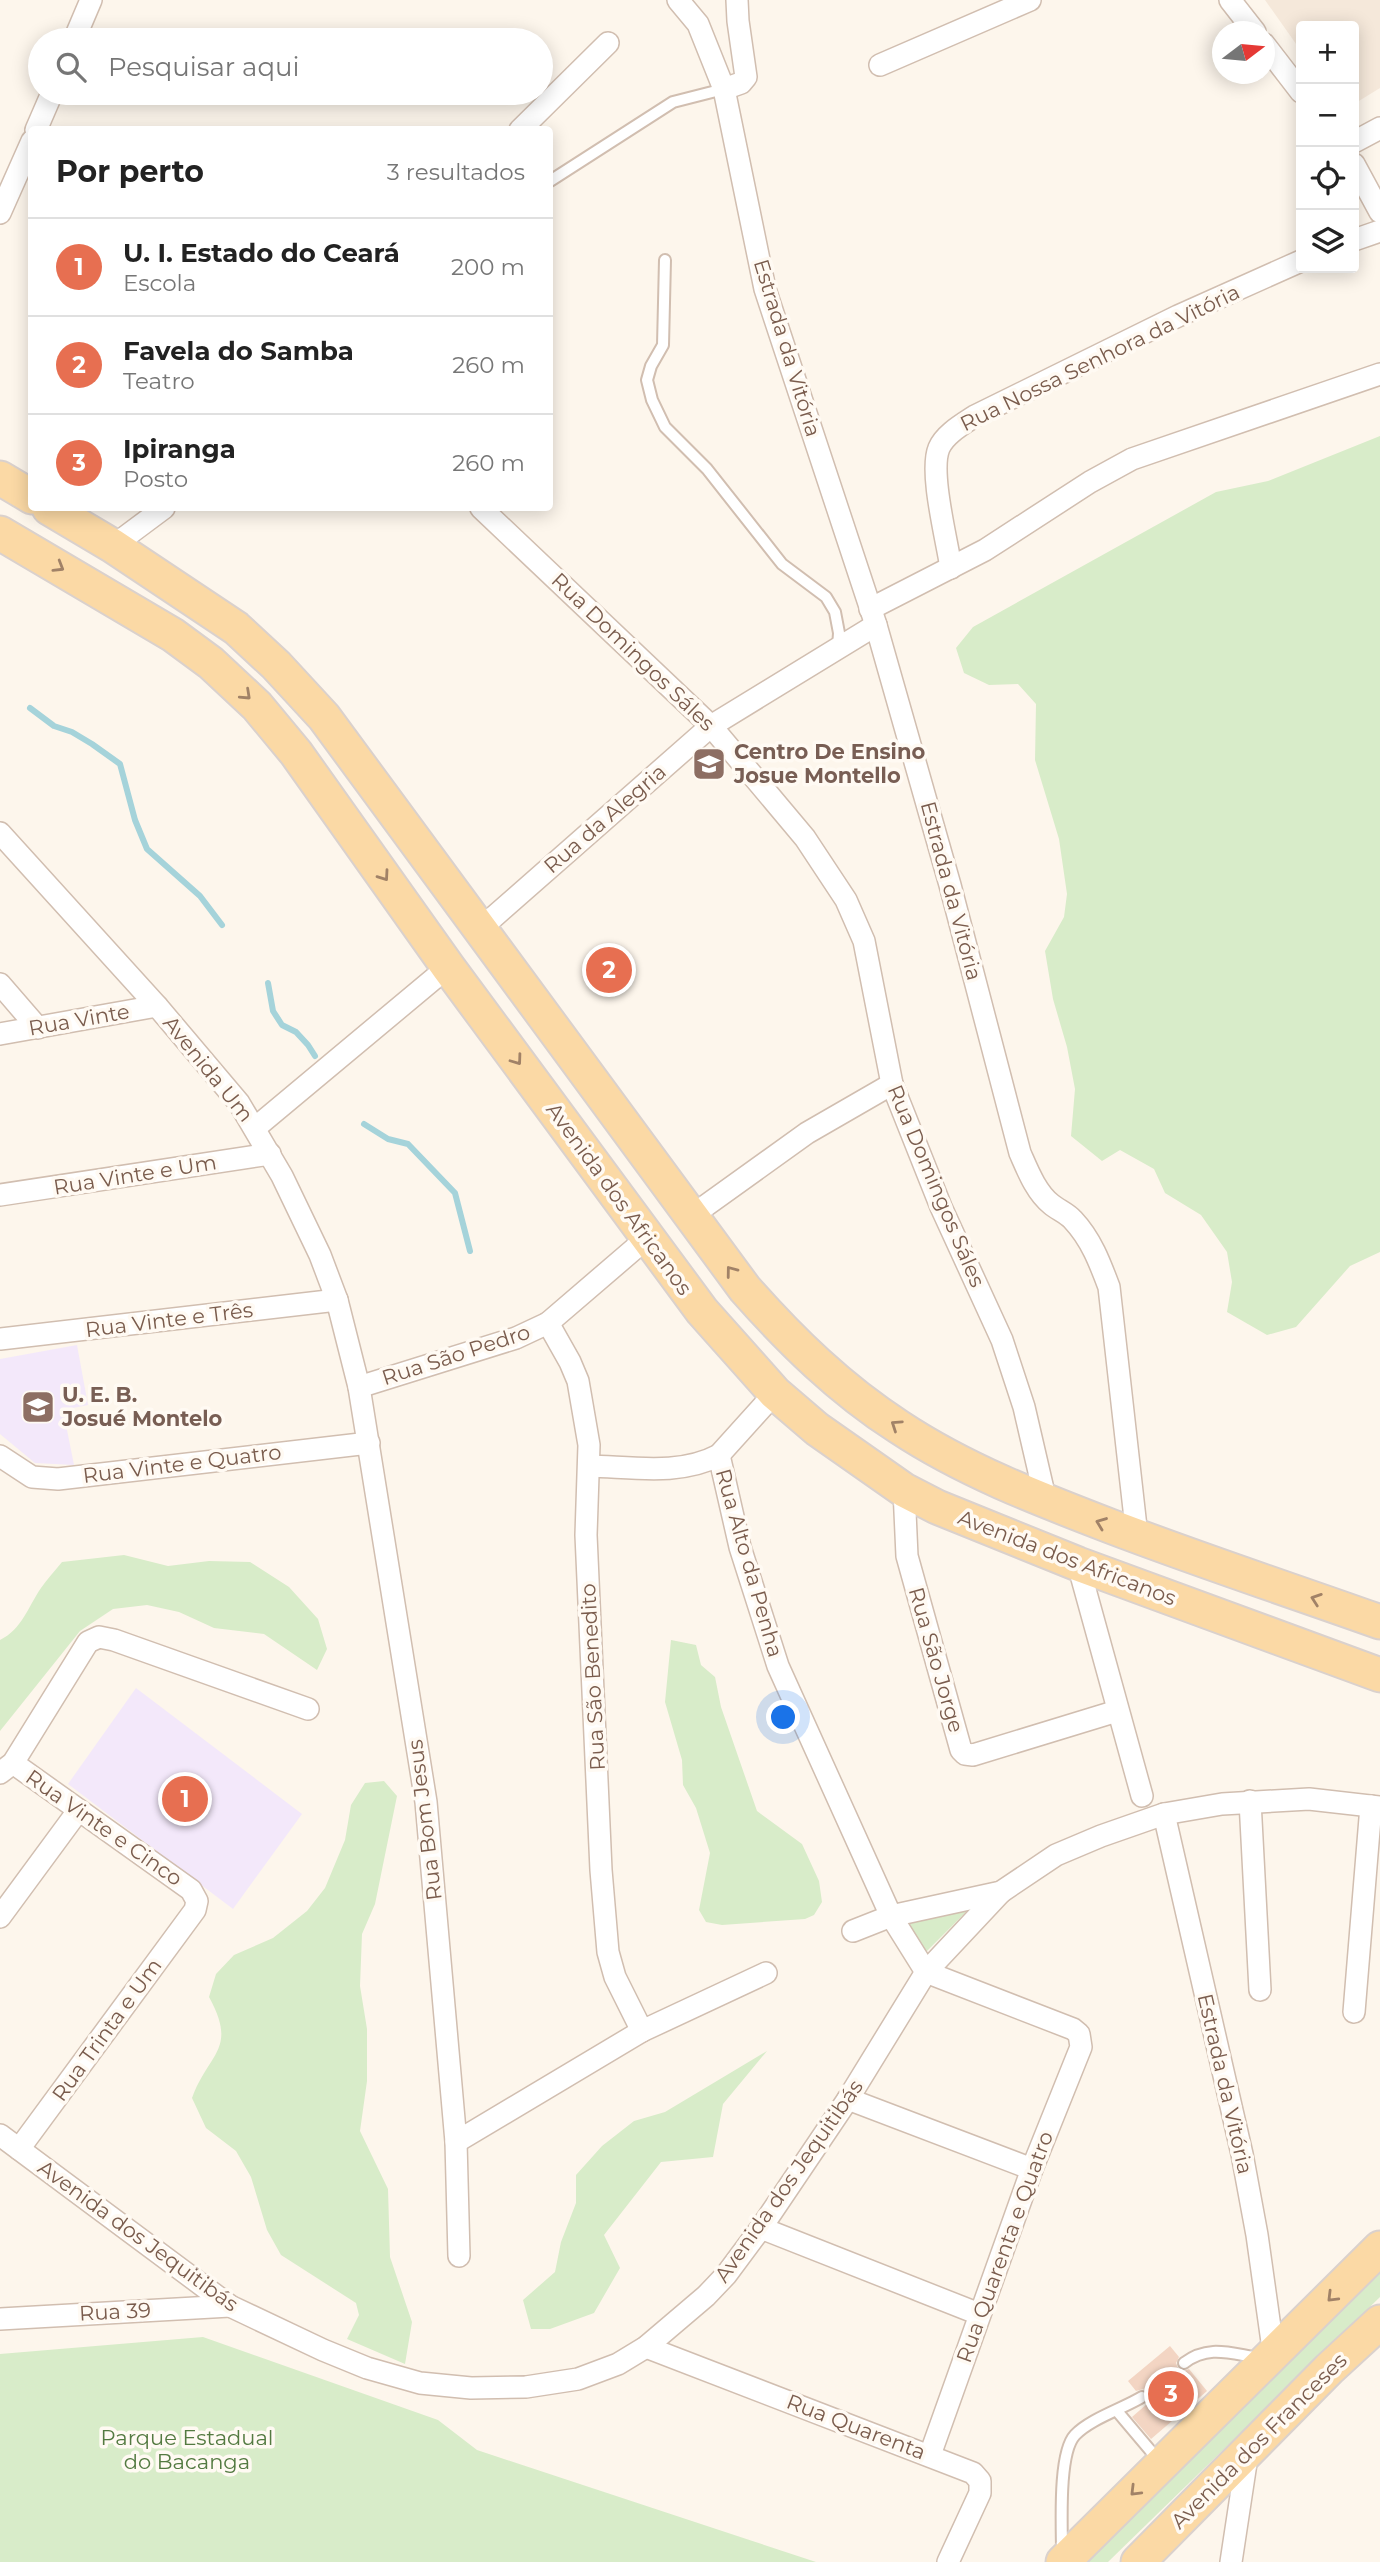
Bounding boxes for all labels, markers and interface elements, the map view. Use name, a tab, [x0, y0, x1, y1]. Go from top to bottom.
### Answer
north arrow	[1212, 21, 1275, 84]
map controls	[1296, 21, 1359, 273]
button: +	[1296, 21, 1359, 84]
search box	[28, 28, 553, 105]
icon: search	[52, 48, 90, 86]
text: Pesquisar aqui	[108, 51, 300, 83]
button: −	[1296, 84, 1359, 147]
button: locate	[1296, 147, 1359, 210]
text: Por perto	[56, 153, 204, 190]
text: 3 resultados	[387, 158, 525, 186]
button: layers	[1296, 210, 1359, 273]
text: U. I. Estado do Ceará	[123, 237, 400, 269]
text: 1	[74, 253, 84, 281]
text: 200 m	[451, 253, 525, 281]
street label: Estrada da Vitória	[749, 256, 826, 440]
text: Escola	[123, 269, 196, 297]
street label: Rua Nossa Senhora da Vitória	[956, 279, 1244, 436]
text: Favela do Samba	[123, 335, 354, 367]
text: 2	[72, 351, 86, 379]
text: 260 m	[452, 351, 525, 379]
text: Teatro	[123, 367, 195, 395]
text: Ipiranga	[123, 433, 236, 465]
text: 3	[72, 449, 86, 477]
text: 260 m	[452, 449, 525, 477]
text: Posto	[123, 465, 188, 493]
one-way arrow	[51, 559, 64, 572]
street label: Rua Domingos Sáles	[547, 567, 720, 736]
one-way arrow	[238, 687, 251, 700]
place label: Centro De Ensino Josue Montello	[733, 739, 925, 788]
school or university icon: Centro De Ensino Josue Montello	[690, 745, 728, 783]
street label: Rua da Alegria	[539, 759, 671, 878]
street label: Estrada da Vitória	[916, 799, 987, 983]
one-way arrow	[376, 868, 388, 881]
pin: 2	[586, 944, 632, 996]
street label: Rua Vinte	[26, 998, 131, 1041]
street label: Avenida Um	[158, 1011, 259, 1127]
one-way arrow	[508, 1052, 521, 1065]
street label: Rua Domingos Sáles	[883, 1081, 990, 1291]
street label: Avenida dos Africanos	[541, 1098, 697, 1300]
street label: Rua Vinte e Um	[52, 1149, 218, 1200]
one-way arrow	[727, 1266, 739, 1279]
street label: Rua Vinte e Três	[84, 1297, 254, 1342]
street label: Rua São Pedro	[379, 1319, 533, 1390]
place label: U. E. B. Josué Montelo	[61, 1382, 223, 1431]
school or university icon: U. E. B. Josué Montelo	[19, 1388, 57, 1426]
one-way arrow	[891, 1421, 904, 1434]
street label: Rua Vinte e Quatro	[81, 1439, 283, 1488]
street label: Rua Alto da Penha	[711, 1466, 788, 1660]
street label: Avenida dos Africanos	[955, 1504, 1180, 1611]
one-way arrow	[1096, 1517, 1108, 1531]
street label: Rua São Benedito	[575, 1583, 610, 1771]
street label: Rua São Jorge	[904, 1584, 969, 1735]
one-way arrow	[1310, 1593, 1322, 1607]
your location	[766, 1700, 800, 1734]
street label: Rua Bom Jesus	[402, 1738, 447, 1902]
street label: Rua Vinte e Cinco	[21, 1764, 187, 1891]
pin: 1	[162, 1773, 208, 1825]
street label: Rua Trinta e Um	[46, 1954, 167, 2106]
street label: Estrada da Vitória	[1193, 1991, 1258, 2176]
street label: Avenida dos Jequitibás	[709, 2075, 868, 2287]
street label: Rua Quarenta e Quatro	[951, 2128, 1058, 2366]
street label: Avenida dos Jequitibás	[33, 2155, 243, 2317]
one-way arrow	[1327, 2288, 1340, 2301]
street label: Rua 39	[78, 2297, 151, 2326]
street label: Avenida dos Franceses	[1166, 2348, 1352, 2534]
pin: 3	[1148, 2368, 1194, 2420]
street label: Rua Quarenta	[783, 2389, 929, 2465]
park label: Parque Estadual do Bacanga	[101, 2425, 273, 2474]
one-way arrow	[1131, 2483, 1144, 2496]

